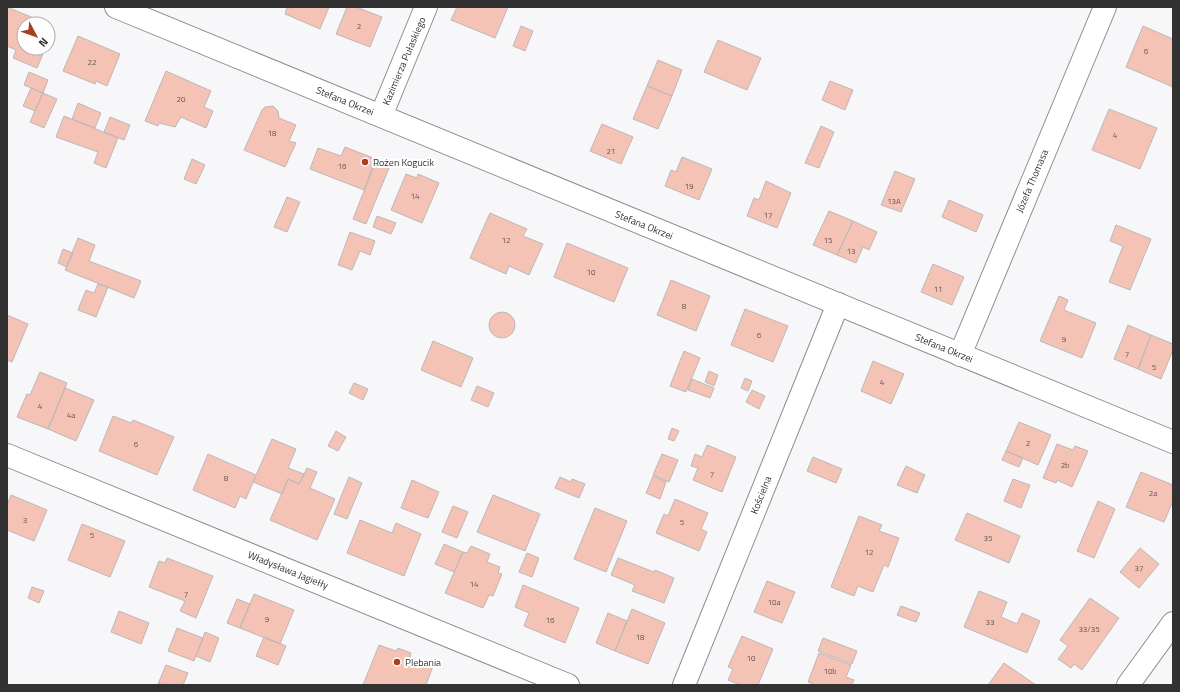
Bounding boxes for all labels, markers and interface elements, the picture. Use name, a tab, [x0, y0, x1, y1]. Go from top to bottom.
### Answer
street label: Kazimierza Pułaskiego	[379, 14, 429, 108]
north arrow	[16, 16, 56, 56]
house number: 2	[357, 20, 361, 32]
text: N	[35, 34, 52, 51]
house number: 6	[1144, 45, 1149, 57]
house number: 22	[88, 56, 96, 68]
street label: Stefana Okrzei	[314, 83, 376, 119]
house number: 20	[177, 93, 186, 105]
house number: 18	[268, 127, 277, 139]
house number: 4	[1113, 129, 1118, 141]
house number: 21	[607, 145, 615, 157]
street label: Józefa Thomasa	[1012, 147, 1052, 215]
place label: Rożen Kogucik	[373, 155, 434, 170]
marker: Rożen Kogucik	[360, 157, 370, 167]
house number: 16	[338, 160, 347, 172]
house number: 19	[685, 180, 694, 192]
house number: 14	[411, 190, 420, 202]
house number: 13A	[887, 195, 901, 207]
street label: Stefana Okrzei	[613, 207, 675, 243]
house number: 17	[764, 209, 772, 221]
house number: 12	[502, 234, 510, 246]
house number: 15	[824, 234, 833, 246]
house number: 13	[847, 245, 855, 257]
house number: 10	[587, 266, 596, 278]
house number: 11	[934, 283, 942, 295]
house number: 8	[682, 300, 687, 312]
house number: 6	[757, 329, 762, 341]
street label: Stefana Okrzei	[913, 330, 975, 366]
house number: 9	[1062, 333, 1067, 345]
house number: 7	[1125, 348, 1129, 360]
house number: 5	[1152, 361, 1157, 373]
house number: 4	[880, 376, 885, 388]
house number: 4	[38, 400, 43, 412]
house number: 4a	[67, 409, 75, 421]
house number: 2	[1026, 437, 1030, 449]
house number: 6	[134, 438, 139, 450]
house number: 2b	[1061, 459, 1069, 471]
house number: 7	[710, 468, 714, 480]
house number: 8	[224, 472, 229, 484]
street label: Kościelna	[747, 474, 775, 516]
house number: 2a	[1149, 487, 1157, 499]
house number: 3	[23, 514, 27, 526]
house number: 5	[680, 516, 685, 528]
house number: 5	[90, 529, 95, 541]
house number: 35	[984, 532, 993, 544]
house number: 12	[865, 546, 873, 558]
street label: Władysława Jagiełły	[245, 547, 331, 593]
house number: 37	[1135, 562, 1143, 574]
house number: 14	[470, 578, 479, 590]
house number: 7	[184, 588, 188, 600]
house number: 10a	[768, 596, 780, 608]
house number: 9	[265, 613, 270, 625]
house number: 16	[546, 614, 555, 626]
house number: 33	[986, 616, 994, 628]
house number: 33/35	[1078, 623, 1100, 635]
house number: 18	[636, 631, 645, 643]
house number: 10	[747, 652, 756, 664]
place label: Plebania	[405, 655, 441, 670]
marker: Plebania	[392, 657, 402, 667]
house number: 10b	[823, 665, 837, 677]

